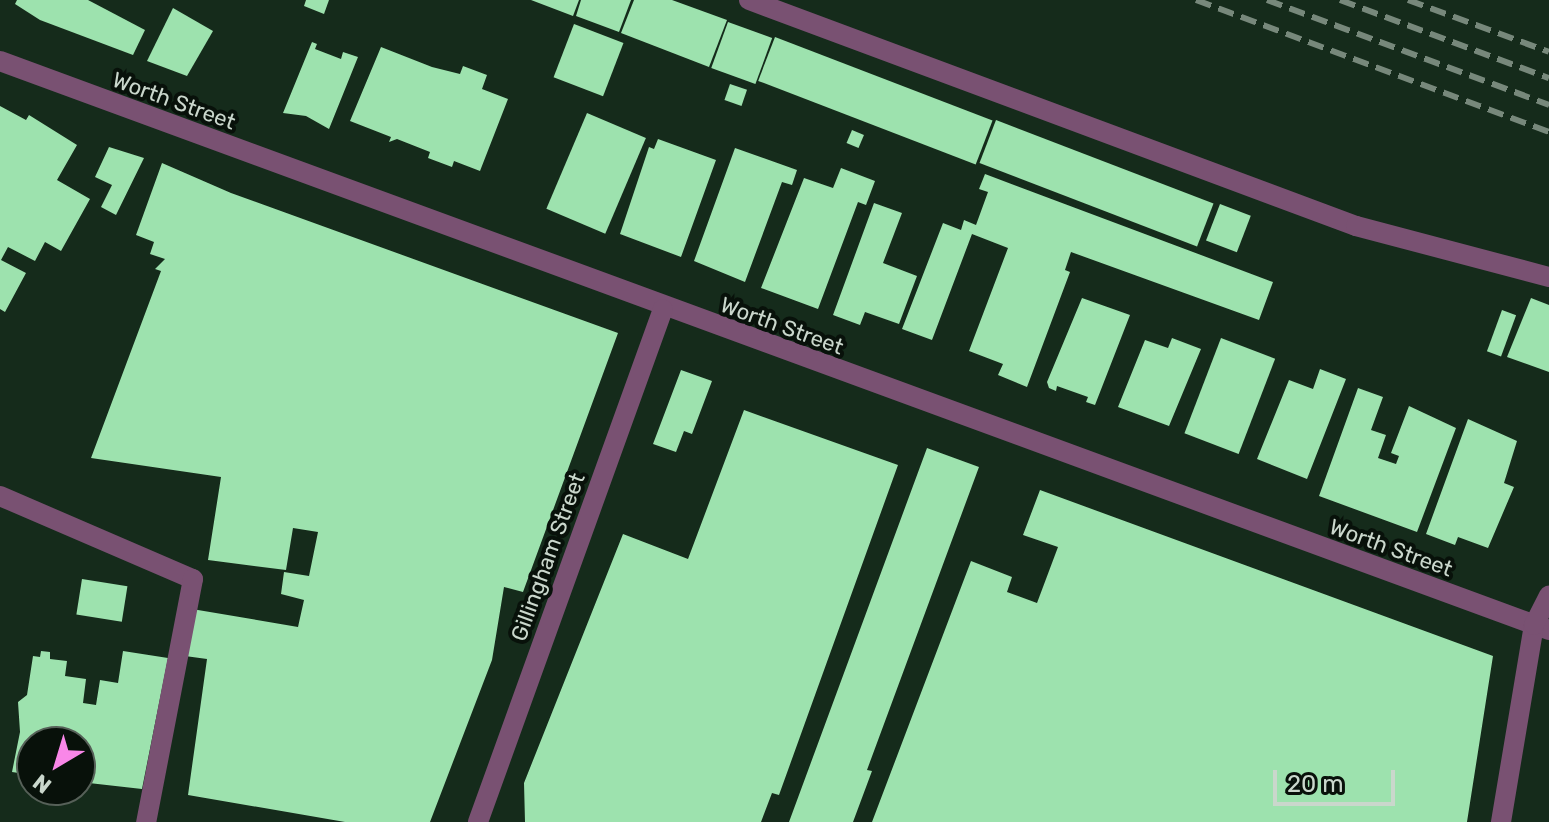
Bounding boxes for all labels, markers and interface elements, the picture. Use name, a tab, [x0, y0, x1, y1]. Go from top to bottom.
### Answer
street label: Worth Street	[109, 67, 239, 135]
street label: Worth Street	[717, 292, 847, 360]
street label: Gillingham Street	[505, 469, 591, 645]
street label: Worth Street	[1326, 514, 1456, 582]
north arrow	[16, 726, 96, 806]
scale bar	[1277, 754, 1399, 804]
text: N	[28, 768, 57, 799]
text: 20 m	[1287, 770, 1344, 798]

